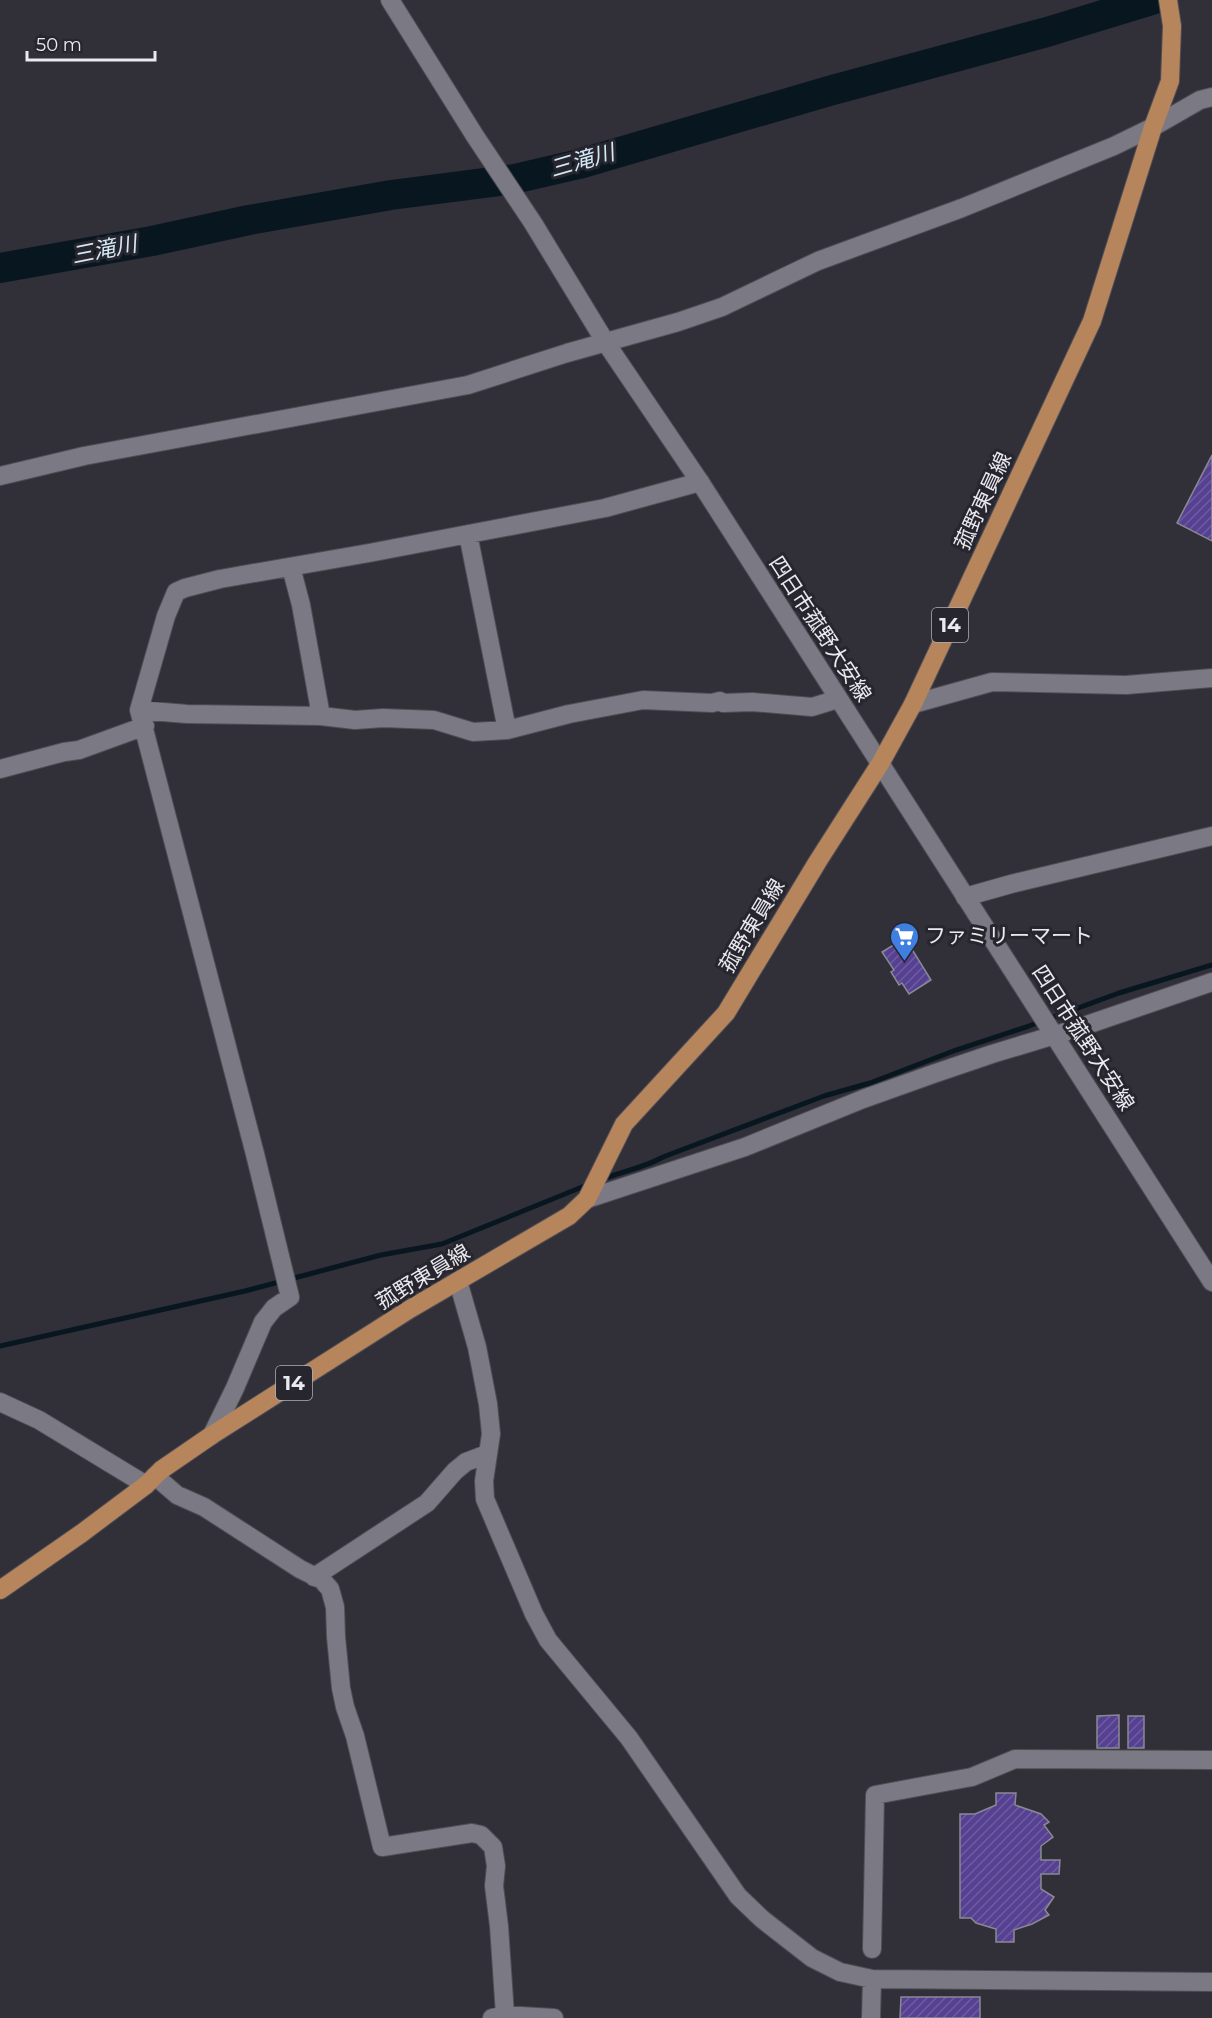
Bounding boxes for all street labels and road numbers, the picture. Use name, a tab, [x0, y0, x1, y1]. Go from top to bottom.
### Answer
street label: 菰野東員線	[949, 448, 1016, 554]
street label: 四日市菰野大安線	[764, 551, 877, 706]
road number: 14	[932, 608, 968, 642]
street label: 菰野東員線	[714, 874, 789, 977]
street label: 四日市菰野大安線	[1027, 960, 1140, 1115]
street label: 菰野東員線	[371, 1239, 474, 1314]
road number: 14	[276, 1366, 312, 1400]

